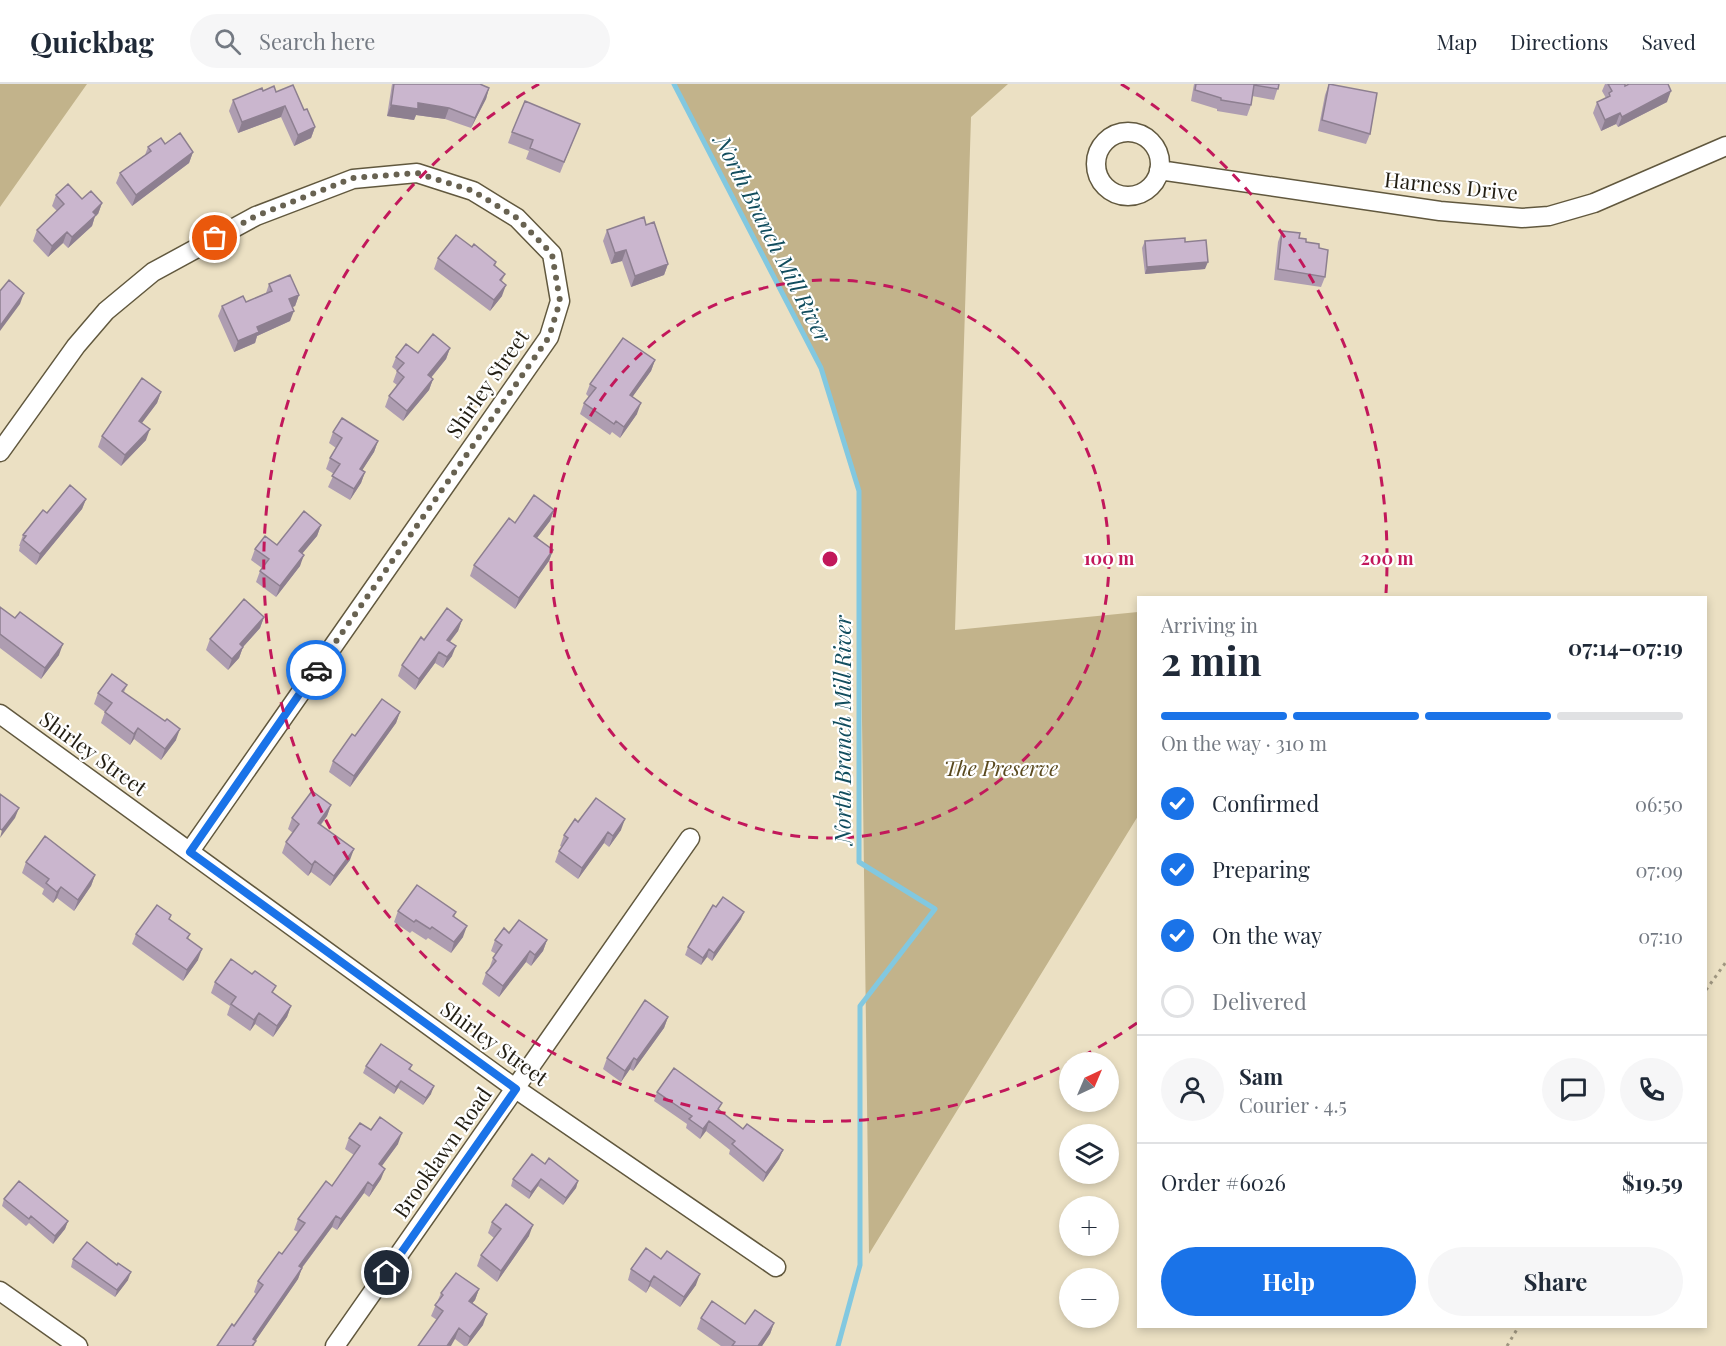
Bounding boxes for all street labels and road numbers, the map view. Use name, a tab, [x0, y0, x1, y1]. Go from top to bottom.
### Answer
street label: Harness Drive	[1383, 164, 1519, 206]
street label: Shirley Street	[439, 322, 534, 443]
street label: Shirley Street	[35, 704, 154, 801]
street label: Shirley Street	[436, 994, 555, 1091]
street label: Brooklawn Road	[386, 1081, 497, 1223]

